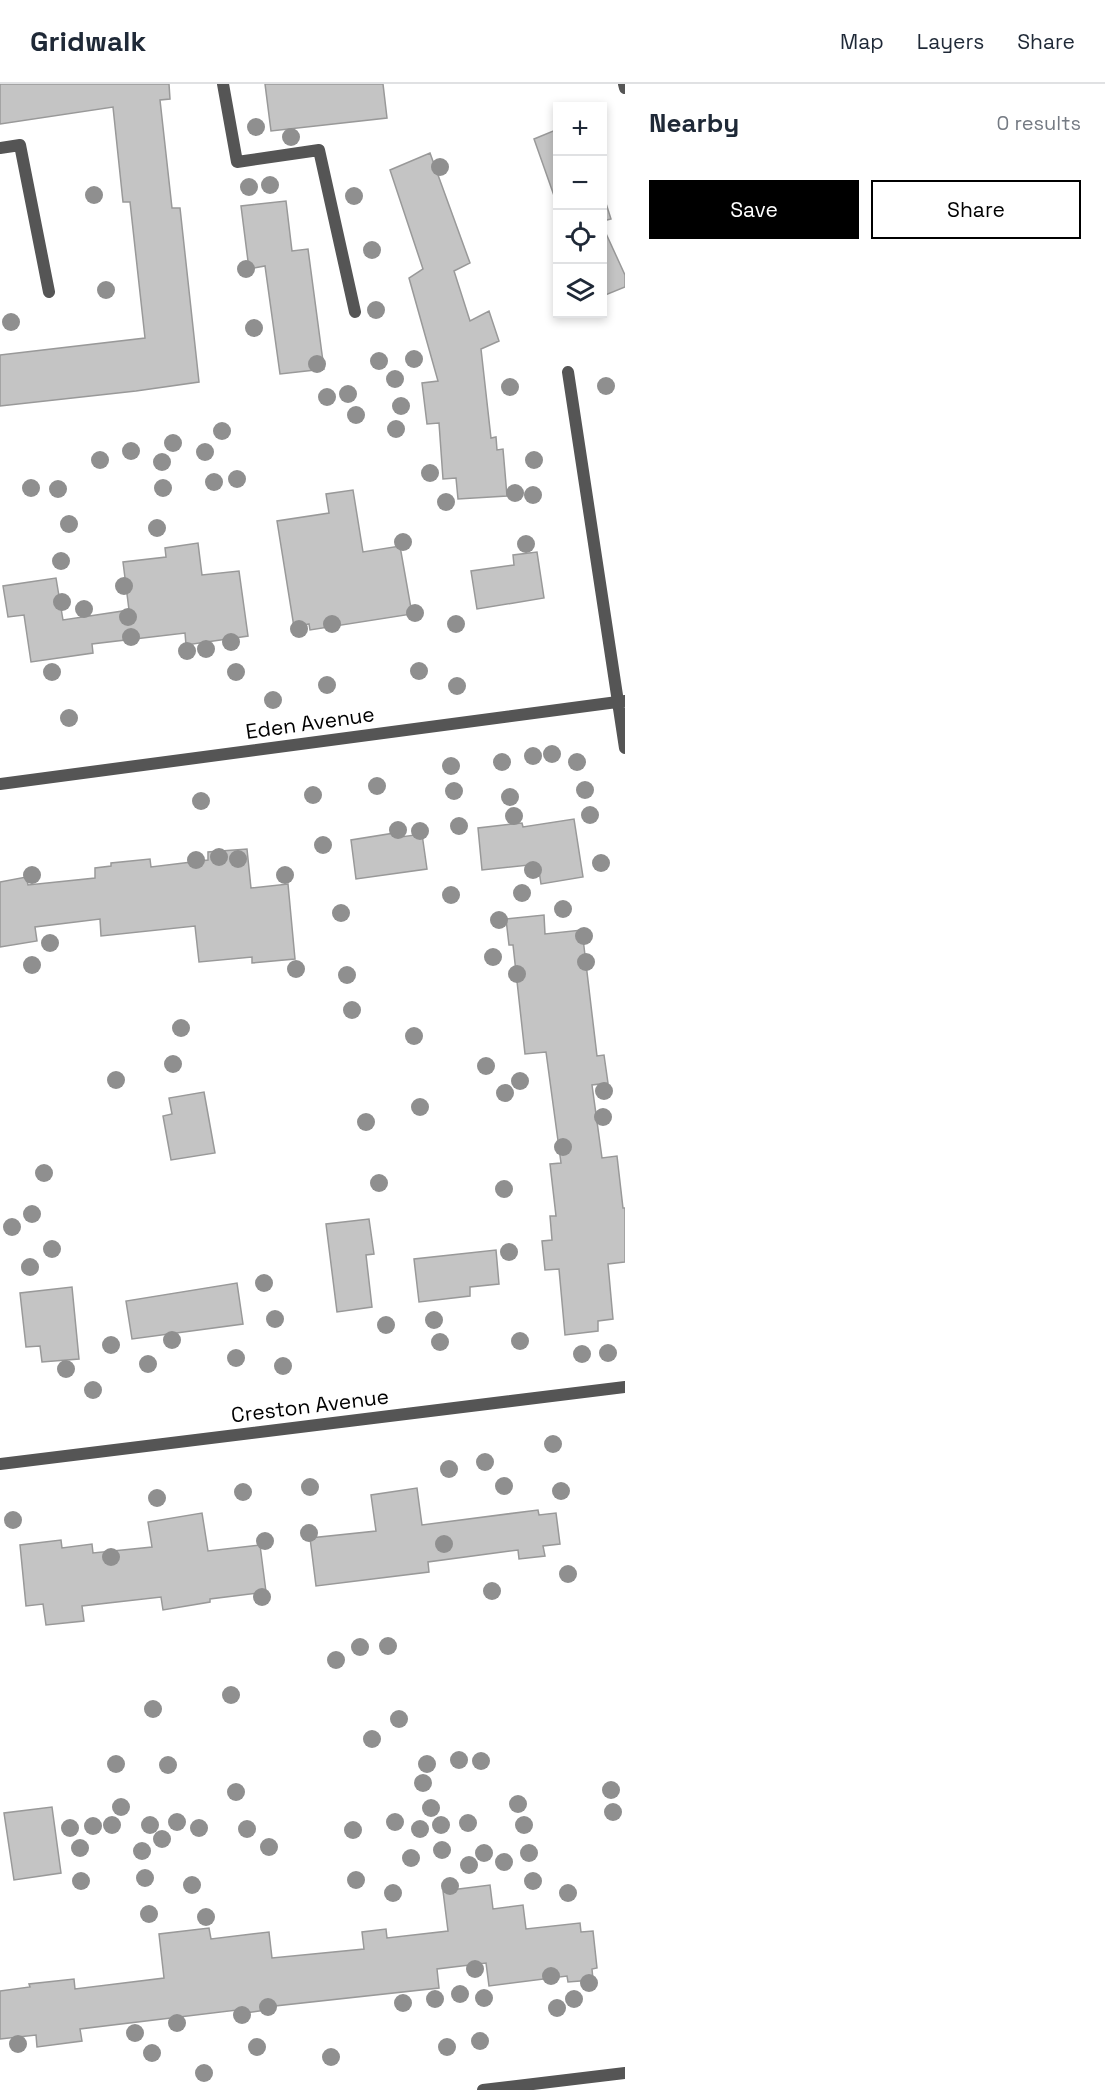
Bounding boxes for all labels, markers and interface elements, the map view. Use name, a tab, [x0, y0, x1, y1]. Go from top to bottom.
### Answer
text: Gridwalk	[30, 23, 146, 59]
text: Map	[840, 28, 884, 55]
text: Layers	[917, 28, 984, 55]
text: Share	[1017, 28, 1075, 55]
map controls	[553, 102, 607, 318]
button: +	[553, 102, 607, 156]
text: Nearby	[649, 106, 739, 140]
text: 0 results	[997, 110, 1081, 136]
button: −	[553, 156, 607, 210]
button: Save	[649, 180, 859, 239]
button: Share	[871, 180, 1081, 239]
button: locate	[553, 210, 607, 264]
button: layers	[553, 264, 607, 318]
street label: Eden Avenue	[244, 700, 376, 745]
street label: Creston Avenue	[230, 1382, 390, 1429]

